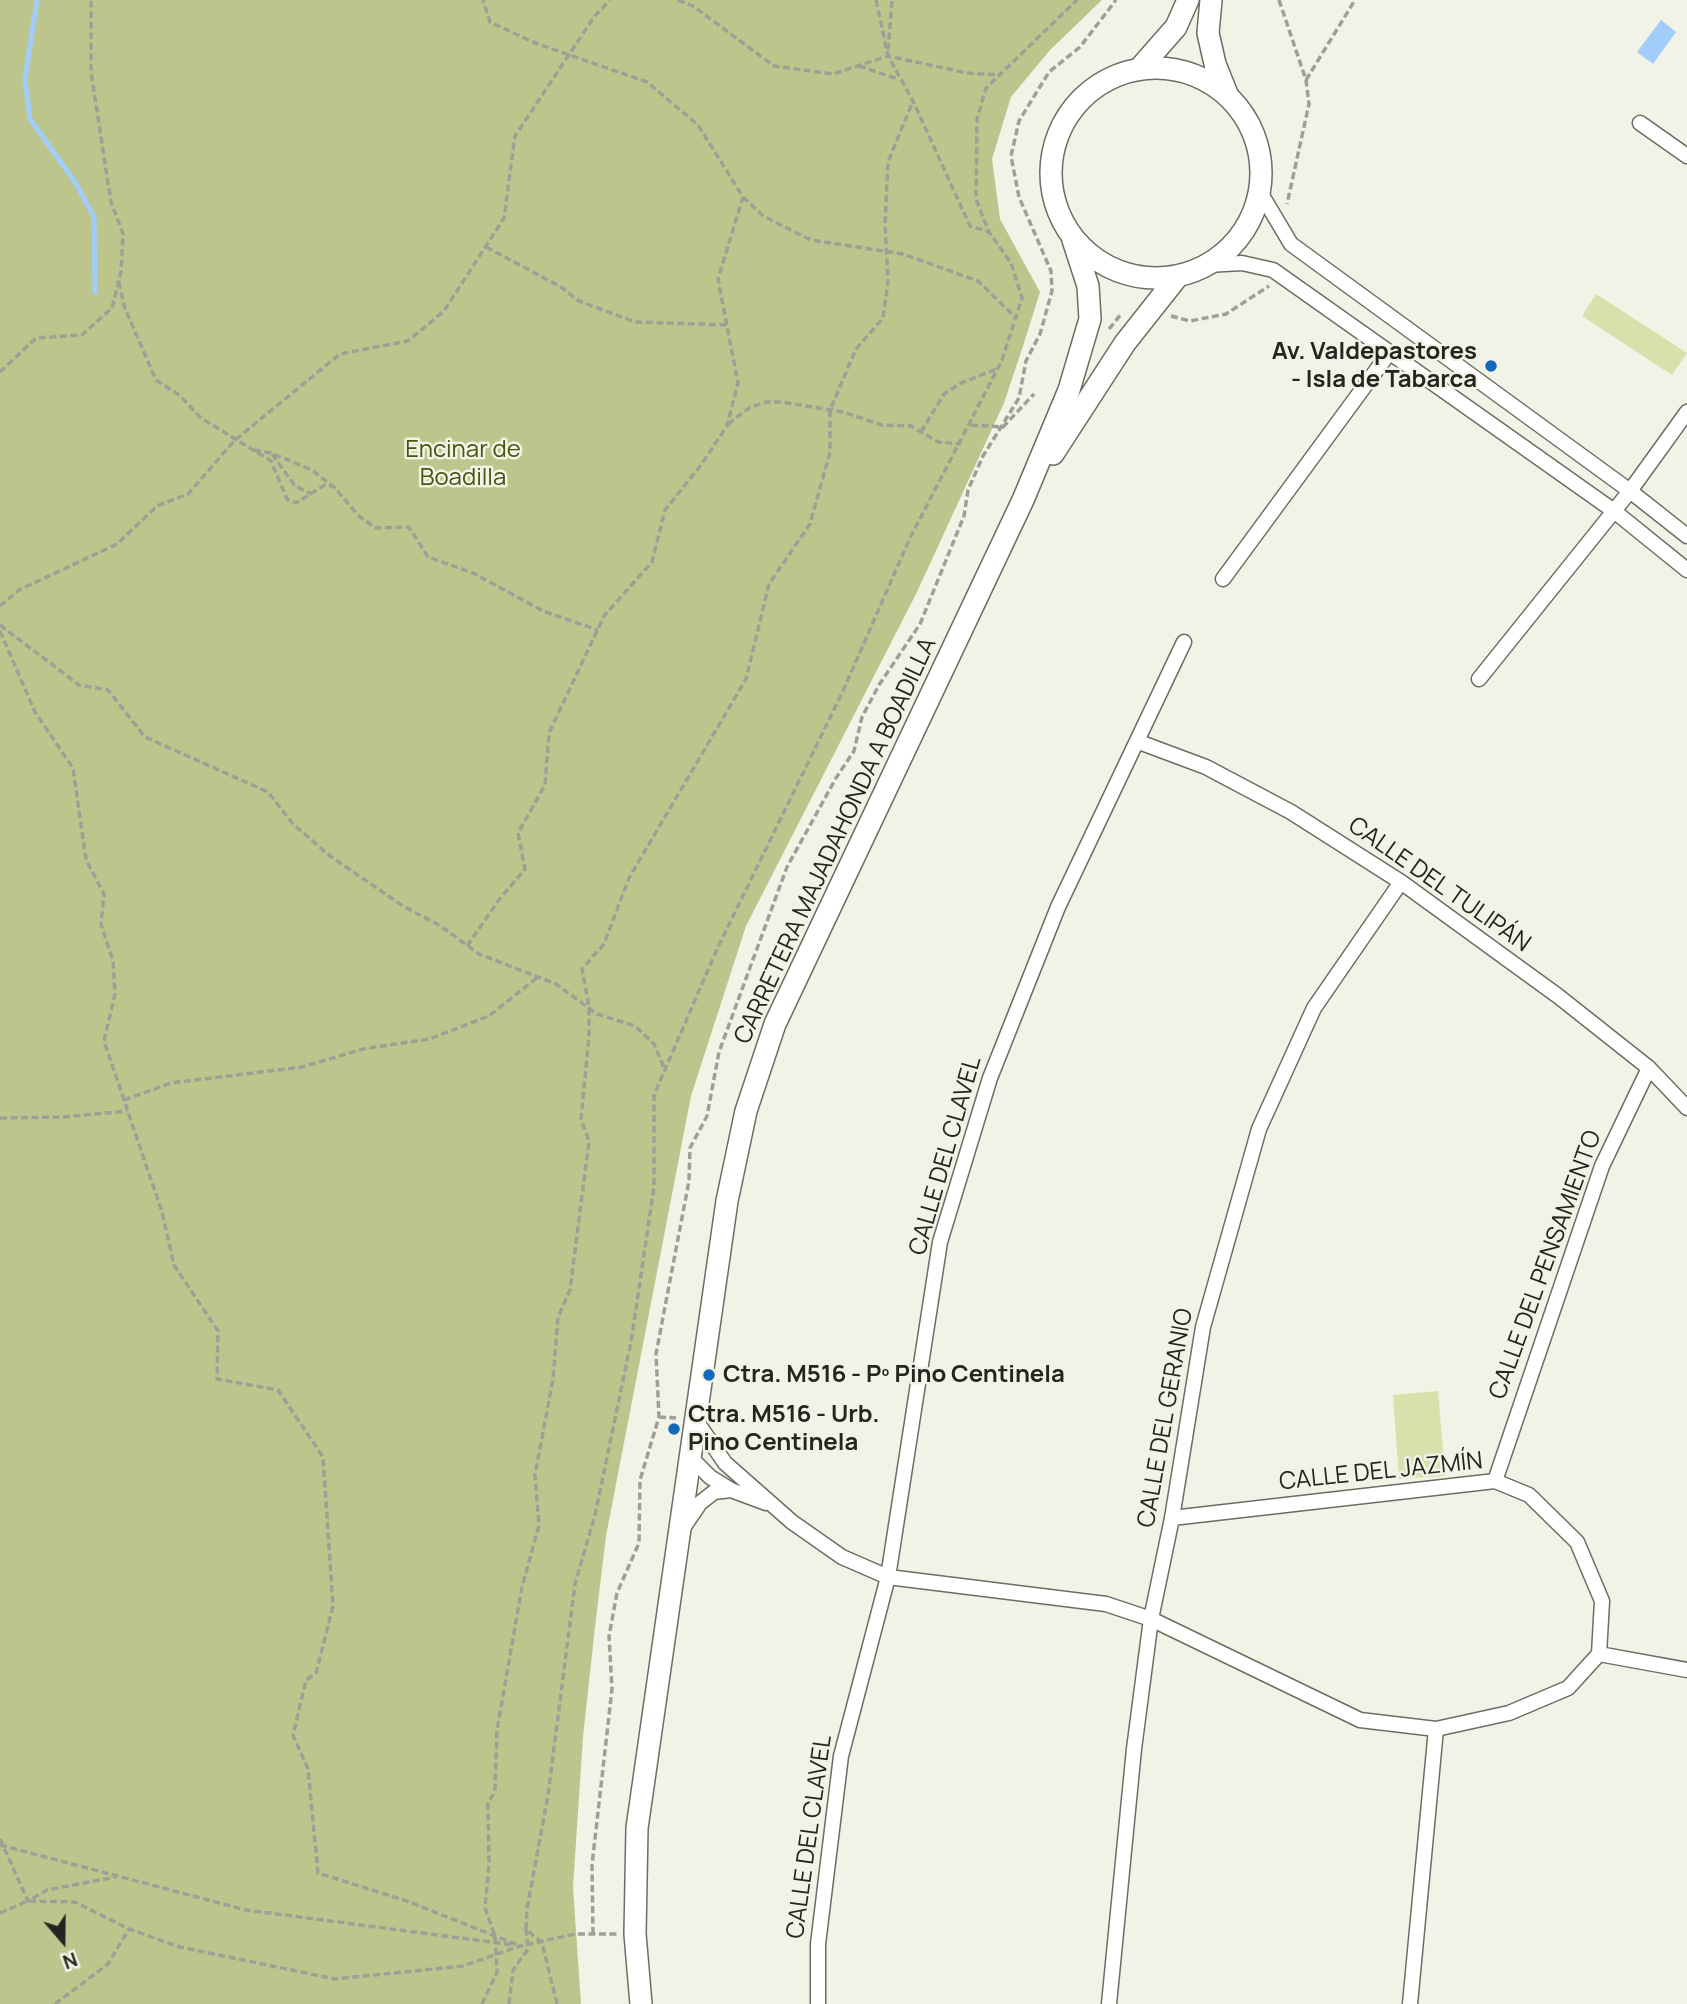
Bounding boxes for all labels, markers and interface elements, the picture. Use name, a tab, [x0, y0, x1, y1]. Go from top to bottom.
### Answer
place label: Av. Valdepastores - Isla de Tabarca	[1272, 338, 1477, 394]
marker: Av. Valdepastores - Isla de Tabarca	[1483, 358, 1499, 374]
park label: Encinar de Boadilla	[405, 436, 521, 492]
street label: CARRETERA MAJADAHONDA A BOADILLA	[729, 633, 943, 1049]
street label: CALLE DEL TULIPÁN	[1342, 811, 1536, 959]
street label: CALLE DEL CLAVEL	[904, 1053, 988, 1259]
street label: CALLE DEL PENSAMIENTO	[1484, 1127, 1608, 1403]
street label: CALLE DEL GERANIO	[1133, 1306, 1199, 1530]
place label: Ctra. M516 - Pº Pino Centinela	[723, 1361, 1065, 1389]
marker: Ctra. M516 - Pº Pino Centinela	[701, 1367, 717, 1383]
place label: Ctra. M516 - Urb. Pino Centinela	[688, 1401, 879, 1457]
marker: Ctra. M516 - Urb. Pino Centinela	[666, 1421, 682, 1437]
street label: CALLE DEL JAZMÍN	[1278, 1447, 1484, 1497]
street label: CALLE DEL CLAVEL	[781, 1733, 839, 1941]
north arrow	[28, 1906, 98, 1976]
text: N	[59, 1946, 81, 1975]

